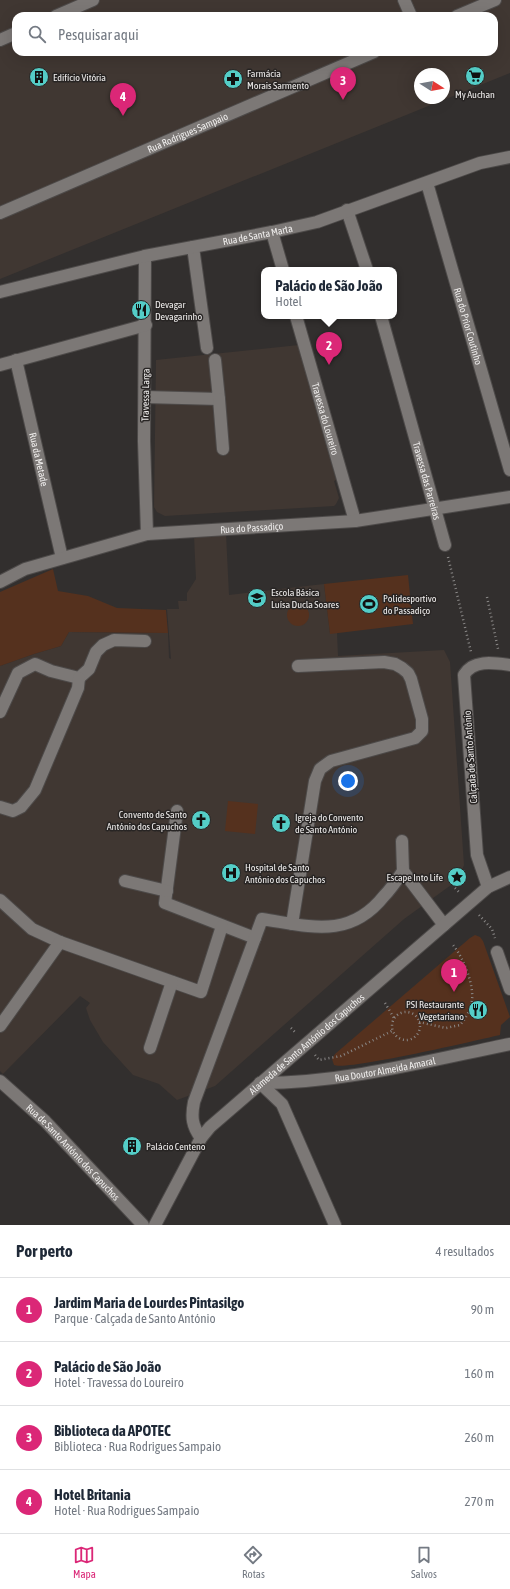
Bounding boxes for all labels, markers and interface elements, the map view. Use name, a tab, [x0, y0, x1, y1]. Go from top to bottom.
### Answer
search box	[12, 12, 498, 56]
icon: search	[26, 23, 48, 45]
text: Pesquisar aqui	[58, 26, 139, 43]
supermarket icon: My Auchan	[464, 65, 486, 87]
building icon: Edifício Vitória	[28, 66, 50, 88]
pin: 3	[330, 67, 356, 100]
pharmacy icon: Farmácia Morais Sarmento	[222, 68, 244, 90]
place label: Farmácia Morais Sarmento	[247, 68, 309, 91]
north arrow	[414, 68, 450, 104]
place label: Edifício Vitória	[53, 72, 106, 83]
pin: 4	[110, 83, 136, 116]
place label: My Auchan	[455, 89, 495, 100]
street label: Rua Rodrigues Sampaio	[146, 110, 230, 155]
street label: Rua de Santa Marta	[222, 223, 294, 247]
popup	[261, 267, 397, 319]
text: Palácio de São João	[275, 277, 383, 294]
street label: Rua do Prior Coutinho	[452, 287, 484, 366]
text: Hotel	[275, 294, 302, 309]
restaurant icon: Devagar Devagarinho	[130, 299, 152, 321]
place label: Devagar Devagarinho	[155, 299, 202, 322]
pin: 2	[316, 332, 342, 365]
street label: Travessa Larga	[140, 368, 151, 421]
street label: Travessa do Loureiro	[310, 382, 341, 457]
street label: Rua da Metade	[27, 432, 50, 488]
street label: Travessa das Parreiras	[410, 441, 443, 521]
street label: Rua do Passadiço	[220, 520, 284, 535]
school or university icon: Escola Básica Luísa Ducla Soares	[246, 587, 268, 609]
place label: Escola Básica Luísa Ducla Soares	[271, 587, 339, 610]
sports icon: Polidesportivo do Passadiço	[358, 593, 380, 615]
place label: Polidesportivo do Passadiço	[383, 593, 437, 616]
street label: Calçada de Santo António	[462, 710, 479, 804]
your location	[338, 771, 358, 791]
place label: Convento de Santo António dos Capuchos	[107, 809, 187, 832]
church icon: Convento de Santo António dos Capuchos	[190, 809, 212, 831]
church icon: Igreja do Convento de Santo António	[270, 812, 292, 834]
place label: Igreja do Convento de Santo António	[295, 812, 364, 835]
hospital icon: Hospital de Santo António dos Capuchos	[220, 862, 242, 884]
place label: Hospital de Santo António dos Capuchos	[245, 862, 326, 885]
place icon: Escape Into Life	[446, 866, 468, 888]
place label: Escape Into Life	[386, 872, 443, 883]
pin: 1	[441, 959, 467, 992]
street label: Alameda de Santo António dos Capuchos	[247, 991, 367, 1097]
place label: PSI Restaurante Vegetariano	[406, 999, 464, 1022]
restaurant icon: PSI Restaurante Vegetariano	[467, 999, 489, 1021]
street label: Rua Doutor Almeida Amaral	[334, 1055, 437, 1084]
street label: Rua de Santo António dos Capuchos	[24, 1102, 122, 1203]
building icon: Palácio Centeno	[121, 1135, 143, 1157]
place label: Palácio Centeno	[146, 1141, 206, 1152]
text: Por perto	[16, 1241, 73, 1261]
text: 4 resultados	[435, 1244, 494, 1259]
text: Jardim Maria de Lourdes Pintasilgo	[54, 1294, 244, 1311]
text: 1	[26, 1302, 32, 1317]
text: 90 m	[471, 1302, 494, 1317]
text: Parque · Calçada de Santo António	[54, 1311, 216, 1326]
text: Palácio de São João	[54, 1358, 161, 1375]
text: 2	[26, 1366, 32, 1381]
text: 160 m	[465, 1366, 494, 1381]
text: Hotel · Travessa do Loureiro	[54, 1375, 184, 1390]
text: Biblioteca da APOTEC	[54, 1422, 171, 1439]
text: 3	[26, 1430, 32, 1445]
text: 260 m	[465, 1430, 494, 1445]
text: Biblioteca · Rua Rodrigues Sampaio	[54, 1439, 221, 1454]
text: Hotel Britania	[54, 1486, 131, 1503]
text: 4	[26, 1494, 32, 1509]
text: 270 m	[465, 1494, 494, 1509]
text: Hotel · Rua Rodrigues Sampaio	[54, 1503, 199, 1518]
tab: Mapa	[73, 1544, 96, 1580]
tab: Rotas	[242, 1544, 265, 1580]
tab: Salvos	[411, 1544, 437, 1580]

